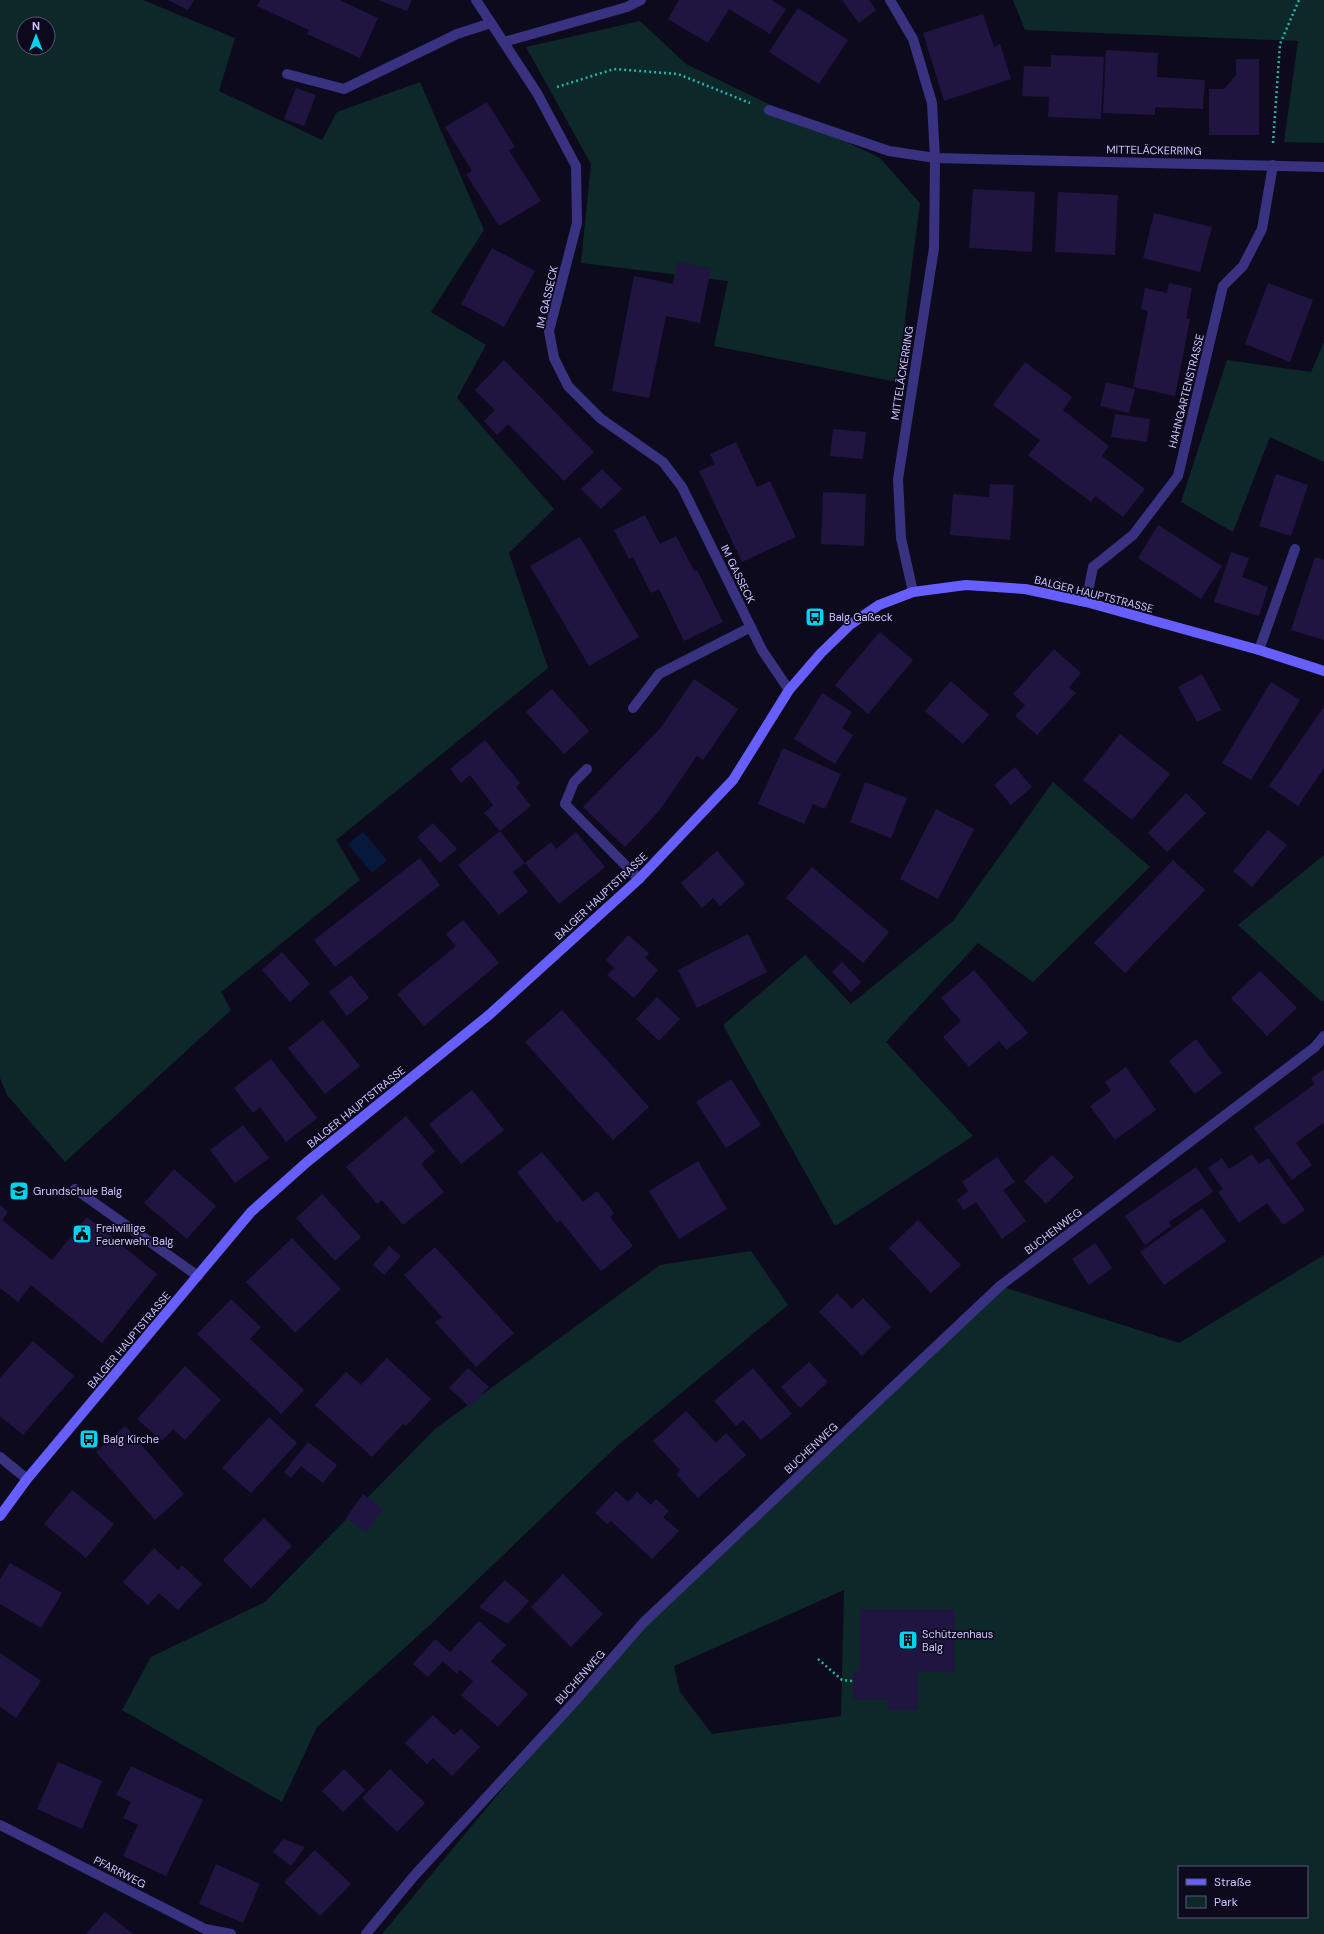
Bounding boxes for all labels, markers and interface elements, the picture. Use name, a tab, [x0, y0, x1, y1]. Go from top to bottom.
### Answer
north arrow	[16, 16, 56, 56]
text: N	[32, 19, 40, 33]
street label: MITTELÄCKERRING	[1106, 142, 1202, 158]
street label: IM GASSECK	[533, 264, 561, 330]
street label: MITTELÄCKERRING	[888, 325, 916, 421]
street label: HAHNGARTENSTRASSE	[1165, 332, 1207, 450]
street label: IM GASSECK	[718, 542, 758, 606]
street label: BALGER HAUPTSTRASSE	[1033, 572, 1155, 616]
bus stop icon: Balg Gaßeck	[804, 606, 826, 628]
place label: Balg Gaßeck	[829, 610, 893, 624]
street label: BALGER HAUPTSTRASSE	[552, 849, 650, 943]
street label: BALGER HAUPTSTRASSE	[304, 1063, 408, 1151]
school or university icon: Grundschule Balg	[8, 1180, 30, 1202]
place label: Grundschule Balg	[33, 1184, 122, 1198]
street label: BUCHENWEG	[1022, 1205, 1084, 1257]
place label: Freiwillige Feuerwehr Balg	[96, 1221, 173, 1248]
public building icon: Freiwillige Feuerwehr Balg	[71, 1223, 93, 1245]
street label: BALGER HAUPTSTRASSE	[84, 1289, 174, 1391]
street label: BUCHENWEG	[781, 1420, 841, 1476]
bus stop icon: Balg Kirche	[78, 1428, 100, 1450]
place label: Balg Kirche	[103, 1432, 159, 1446]
place label: Schützenhaus Balg	[922, 1627, 993, 1654]
building icon: Schützenhaus Balg	[897, 1629, 919, 1651]
street label: BUCHENWEG	[552, 1647, 608, 1707]
street label: PFARRWEG	[91, 1853, 149, 1891]
legend	[1178, 1866, 1308, 1918]
text: Straße	[1214, 1874, 1251, 1890]
text: Park	[1214, 1894, 1238, 1910]

